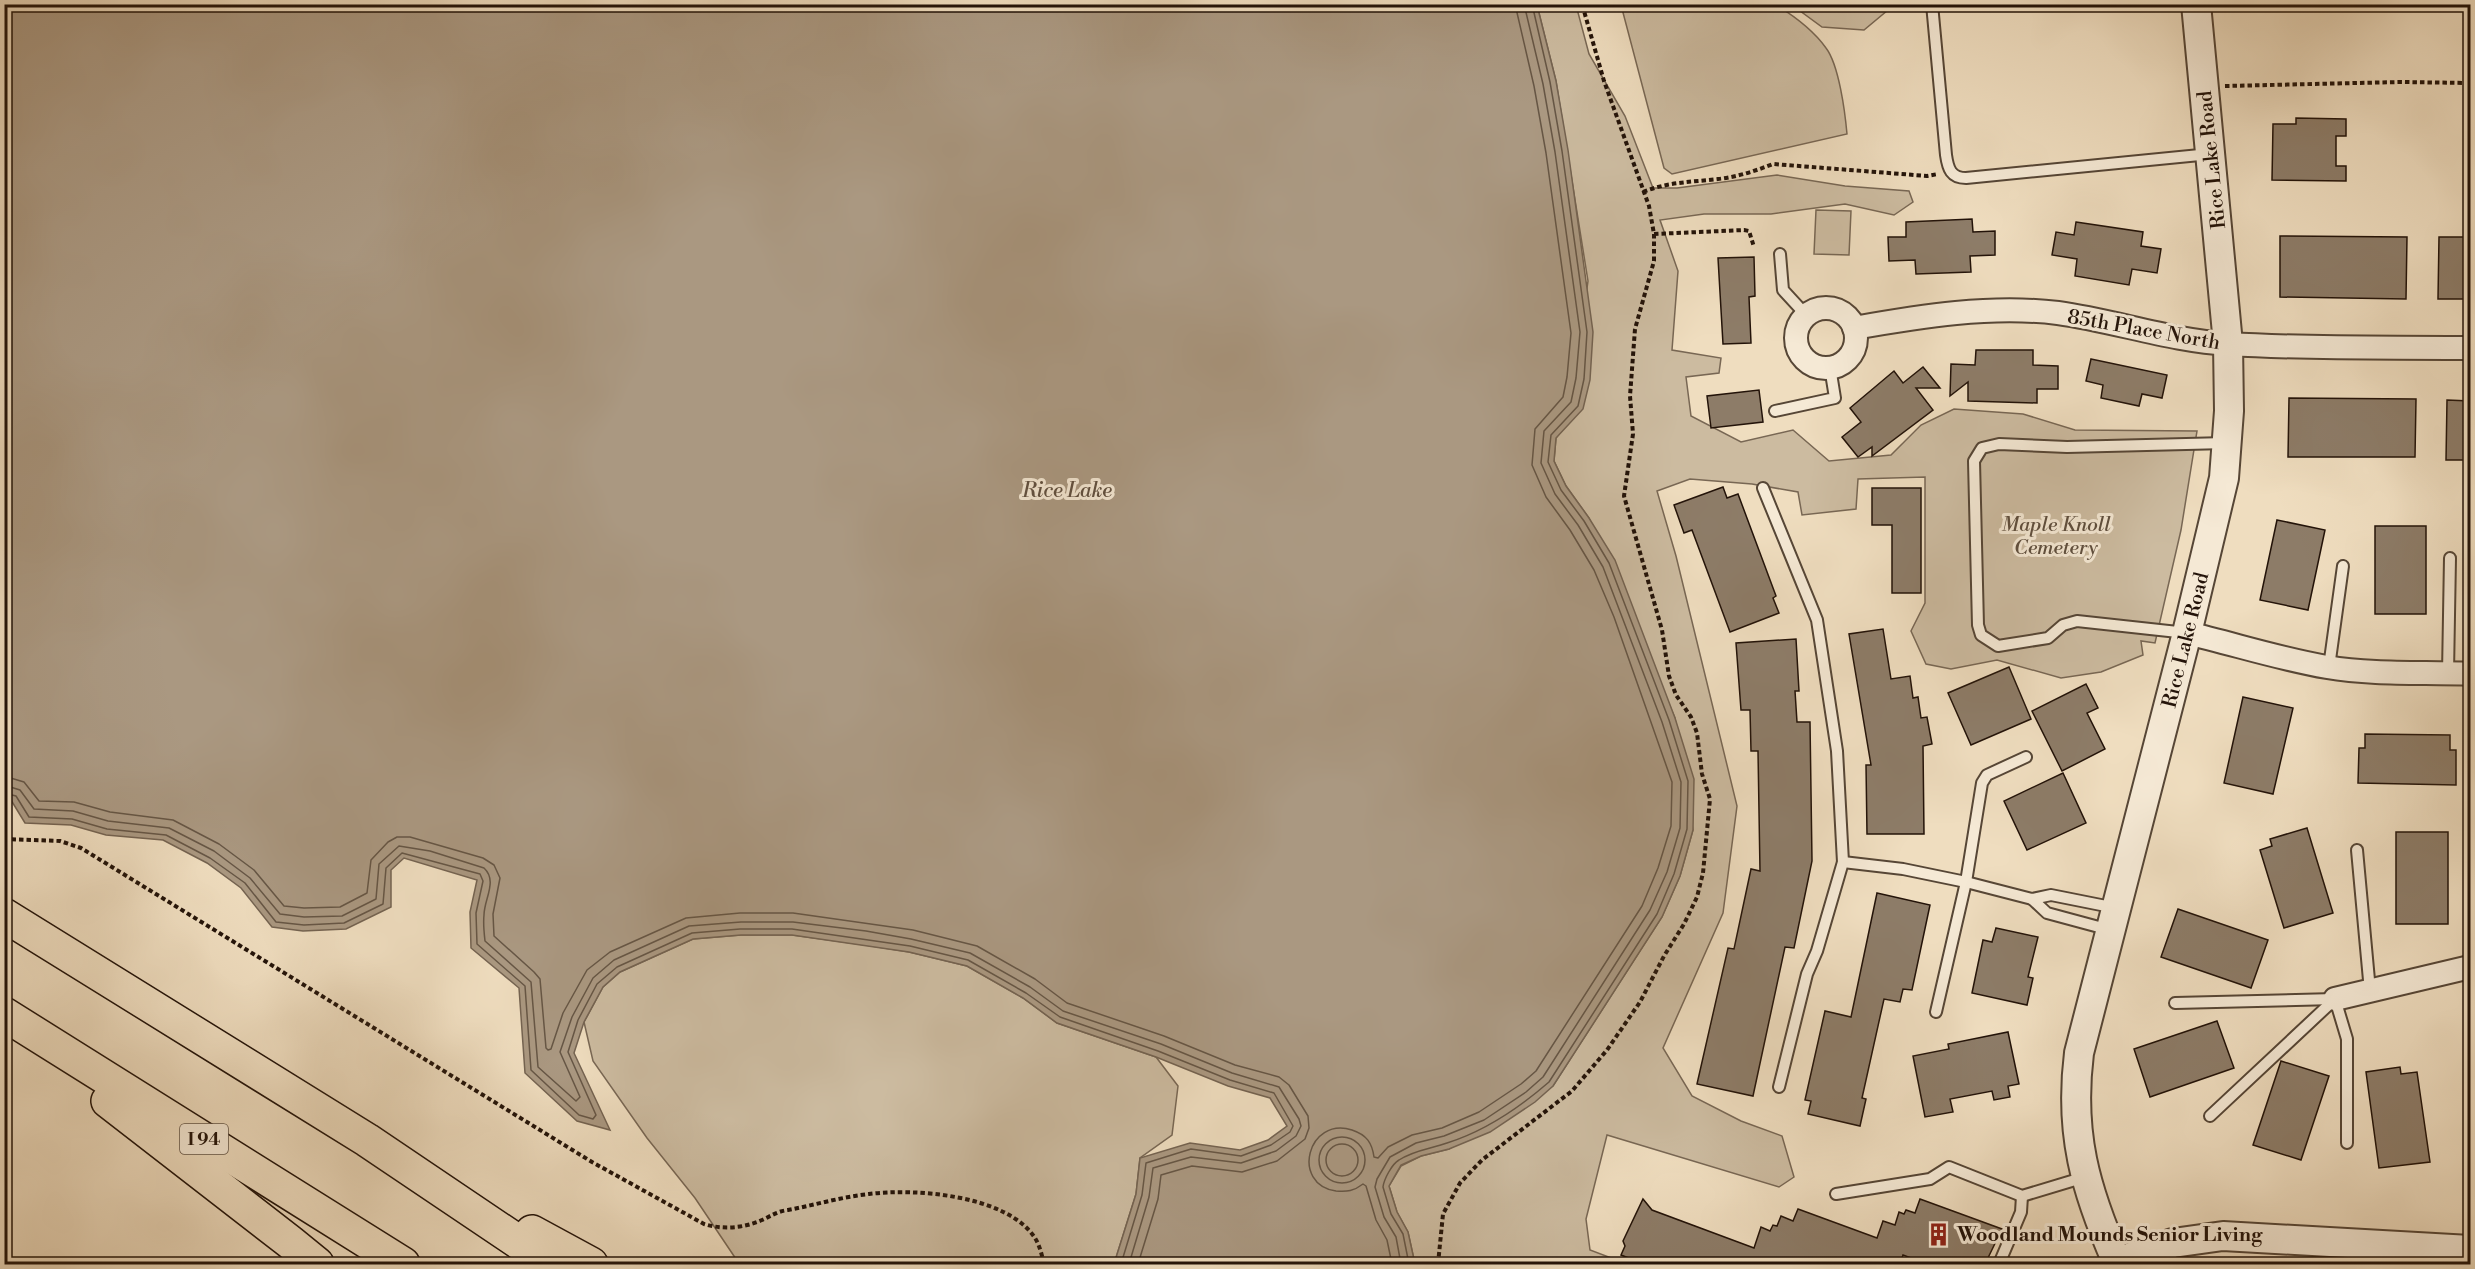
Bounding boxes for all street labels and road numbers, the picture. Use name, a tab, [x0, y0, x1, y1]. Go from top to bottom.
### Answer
street label: Rice Lake Road	[2193, 89, 2232, 230]
street label: 85th Place North	[2065, 305, 2222, 356]
street label: Rice Lake Road	[2158, 569, 2216, 711]
road number: I 94	[180, 1124, 228, 1154]

